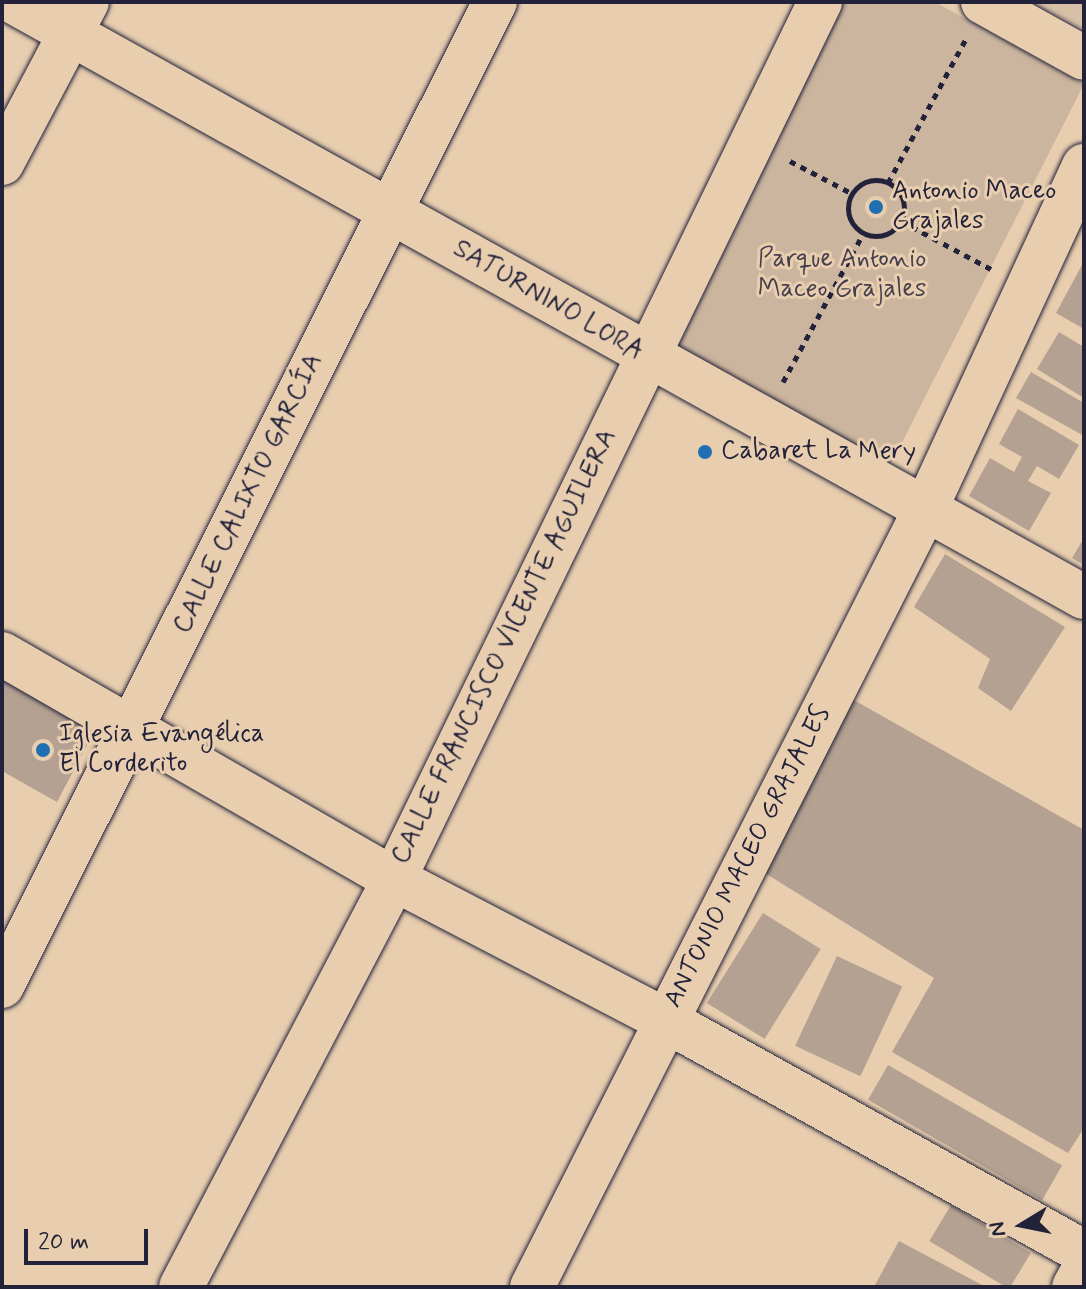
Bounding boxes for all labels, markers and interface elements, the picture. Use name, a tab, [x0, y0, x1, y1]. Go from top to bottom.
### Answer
place label: Antonio Maceo Grajales	[892, 176, 1055, 238]
marker: Antonio Maceo Grajales	[867, 198, 885, 216]
street label: SATURNINO LORA	[447, 234, 649, 368]
park label: Parque Antonio Maceo Grajales	[758, 244, 926, 306]
street label: CALLE CALIXTO GARCÍA	[169, 352, 329, 636]
street label: CALLE FRANCISCO VICENTE AGUILERA	[386, 425, 624, 869]
place label: Cabaret La Mery	[721, 436, 920, 468]
marker: Cabaret La Mery	[696, 443, 714, 461]
street label: ANTONIO MACEO GRAJALES	[658, 700, 838, 1014]
place label: Iglesia Evangélica El Corderito	[59, 719, 258, 780]
marker: Iglesia Evangélica El Corderito	[34, 741, 52, 759]
north arrow	[982, 1185, 1062, 1265]
scale bar	[28, 1213, 152, 1263]
text: N	[983, 1220, 1013, 1239]
text: 20 m	[38, 1227, 89, 1258]

